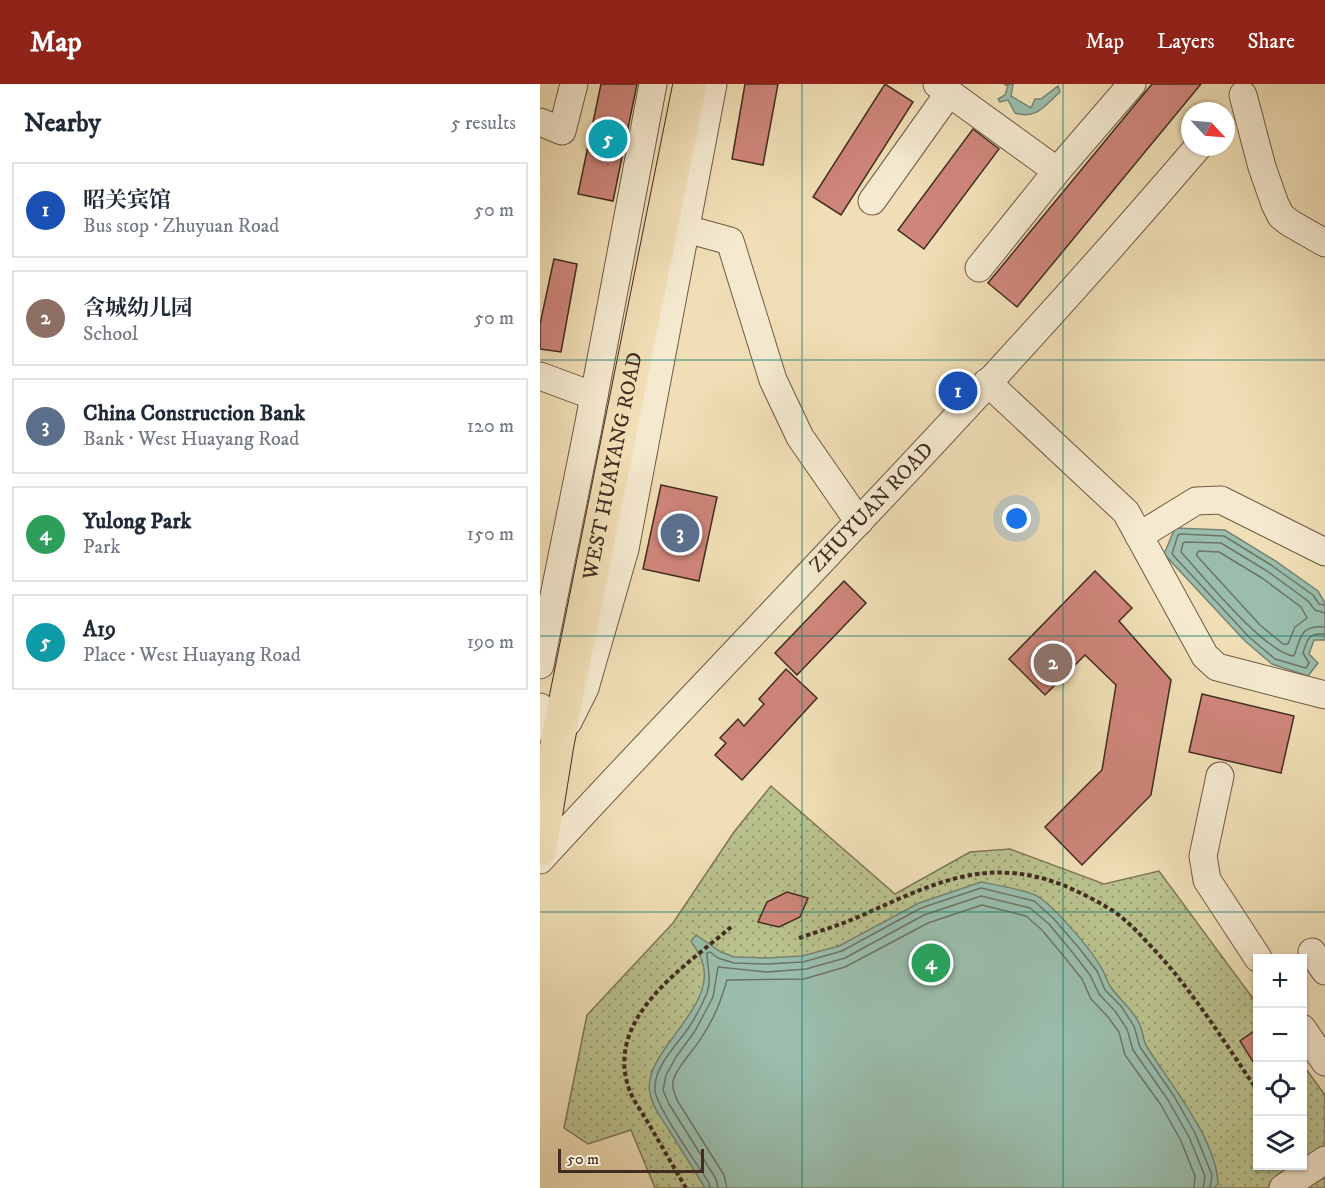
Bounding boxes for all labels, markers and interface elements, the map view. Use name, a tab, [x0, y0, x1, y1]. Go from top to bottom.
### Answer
text: Map	[30, 25, 82, 60]
text: Map	[1085, 29, 1124, 55]
text: Layers	[1157, 29, 1215, 55]
text: Share	[1248, 29, 1295, 55]
north arrow	[1181, 102, 1235, 156]
text: Nearby	[24, 107, 101, 140]
text: 5 results	[451, 111, 516, 136]
pin: 5	[588, 116, 628, 162]
text: 昭关宾馆	[83, 187, 171, 214]
text: 1	[42, 198, 49, 223]
text: 50 m	[474, 198, 514, 223]
text: Bus stop · Zhuyuan Road	[83, 214, 279, 239]
text: 含城幼儿园	[83, 295, 193, 322]
text: 2	[41, 306, 50, 331]
text: 50 m	[474, 306, 514, 331]
text: School	[83, 322, 138, 347]
street label: WEST HUAYANG ROAD	[577, 350, 649, 583]
pin: 1	[938, 368, 978, 414]
text: China Construction Bank	[83, 400, 305, 427]
text: 3	[42, 414, 49, 439]
text: 120 m	[467, 414, 514, 439]
text: Bank · West Huayang Road	[83, 427, 299, 452]
street label: ZHUYUAN ROAD	[804, 437, 939, 578]
your location	[1002, 504, 1031, 533]
text: Yulong Park	[83, 508, 191, 535]
pin: 3	[660, 510, 700, 556]
text: 4	[40, 522, 51, 547]
text: 150 m	[467, 522, 514, 547]
text: Park	[83, 535, 120, 560]
text: A19	[83, 616, 116, 643]
text: 5	[41, 630, 50, 655]
text: 190 m	[467, 630, 514, 655]
pin: 2	[1034, 640, 1072, 686]
text: Place · West Huayang Road	[83, 643, 301, 668]
pin: 4	[912, 940, 950, 986]
map controls	[1253, 954, 1307, 1170]
button: +	[1253, 954, 1307, 1008]
button: −	[1253, 1008, 1307, 1062]
button: locate	[1253, 1062, 1307, 1116]
button: layers	[1253, 1116, 1307, 1170]
scale bar	[558, 1146, 704, 1174]
text: 50 m	[567, 1149, 599, 1169]

